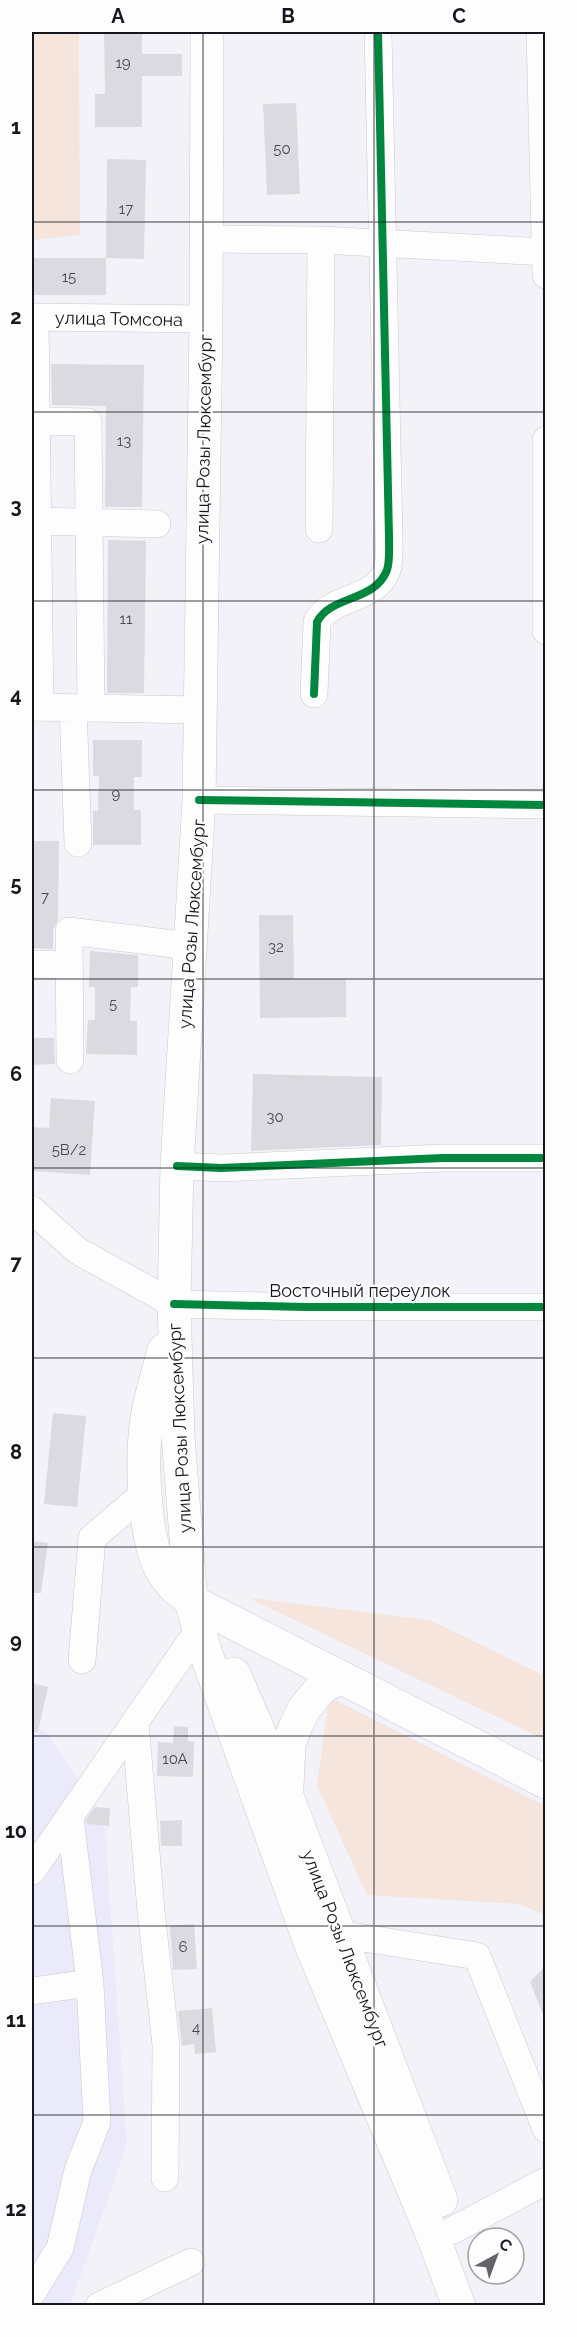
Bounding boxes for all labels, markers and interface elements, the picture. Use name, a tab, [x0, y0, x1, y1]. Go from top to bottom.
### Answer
text: A	[111, 4, 125, 28]
text: B	[281, 4, 295, 28]
text: C	[452, 4, 466, 28]
house number: 19	[115, 54, 131, 72]
text: 1	[11, 115, 21, 139]
house number: 50	[273, 140, 291, 158]
house number: 17	[119, 200, 133, 218]
house number: 15	[62, 268, 76, 286]
text: 2	[10, 305, 22, 329]
street label: улица Томсона	[55, 307, 183, 330]
street label: улица Розы Люксембург	[191, 334, 216, 544]
house number: 13	[117, 432, 131, 450]
text: 3	[10, 494, 22, 518]
house number: 11	[120, 610, 133, 628]
text: 4	[10, 683, 22, 707]
house number: 9	[112, 785, 121, 803]
street label: улица Розы Люксембург	[174, 818, 209, 1030]
text: 5	[10, 872, 22, 896]
house number: 7	[41, 888, 49, 906]
house number: 32	[268, 938, 284, 956]
house number: 5	[109, 995, 117, 1013]
text: 6	[10, 1062, 22, 1086]
house number: 30	[266, 1108, 284, 1126]
house number: 5В/2	[52, 1141, 87, 1159]
text: 7	[10, 1251, 22, 1275]
street label: Восточный переулок	[269, 1280, 451, 1301]
street label: улица Розы Люксембург	[164, 1323, 195, 1534]
text: 8	[10, 1440, 22, 1464]
text: 9	[10, 1629, 22, 1653]
house number: 10А	[162, 1750, 188, 1768]
text: 10	[5, 1819, 27, 1843]
street label: улица Розы Люксембург	[298, 1847, 393, 2051]
house number: 6	[178, 1938, 188, 1956]
text: 11	[6, 2008, 26, 2032]
house number: 4	[192, 2019, 200, 2037]
text: 12	[5, 2197, 27, 2221]
north arrow	[466, 2226, 526, 2286]
text: С	[495, 2234, 516, 2256]

